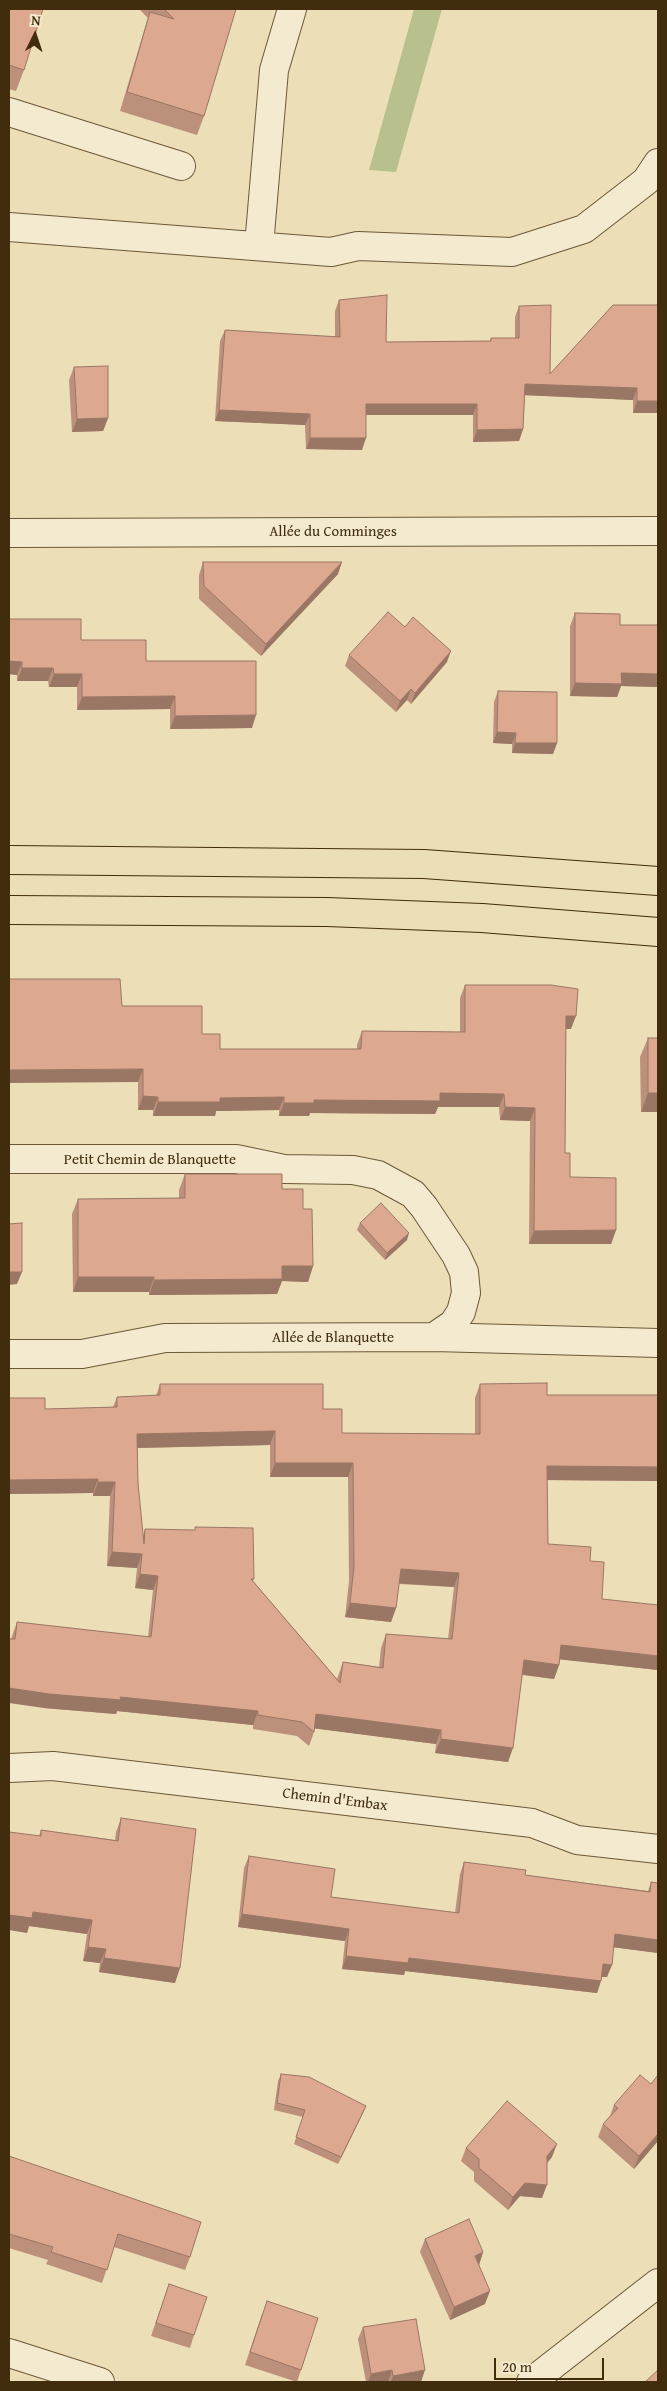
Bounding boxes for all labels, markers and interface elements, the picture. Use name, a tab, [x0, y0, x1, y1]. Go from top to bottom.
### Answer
north arrow	[10, 10, 60, 60]
text: N	[31, 10, 41, 30]
street label: Allée du Comminges	[269, 523, 397, 541]
street label: Petit Chemin de Blanquette	[64, 1151, 236, 1169]
street label: Allée de Blanquette	[272, 1329, 394, 1347]
street label: Chemin d'Embax	[281, 1785, 389, 1815]
scale bar	[497, 2348, 607, 2380]
text: 20 m	[502, 2356, 532, 2377]

